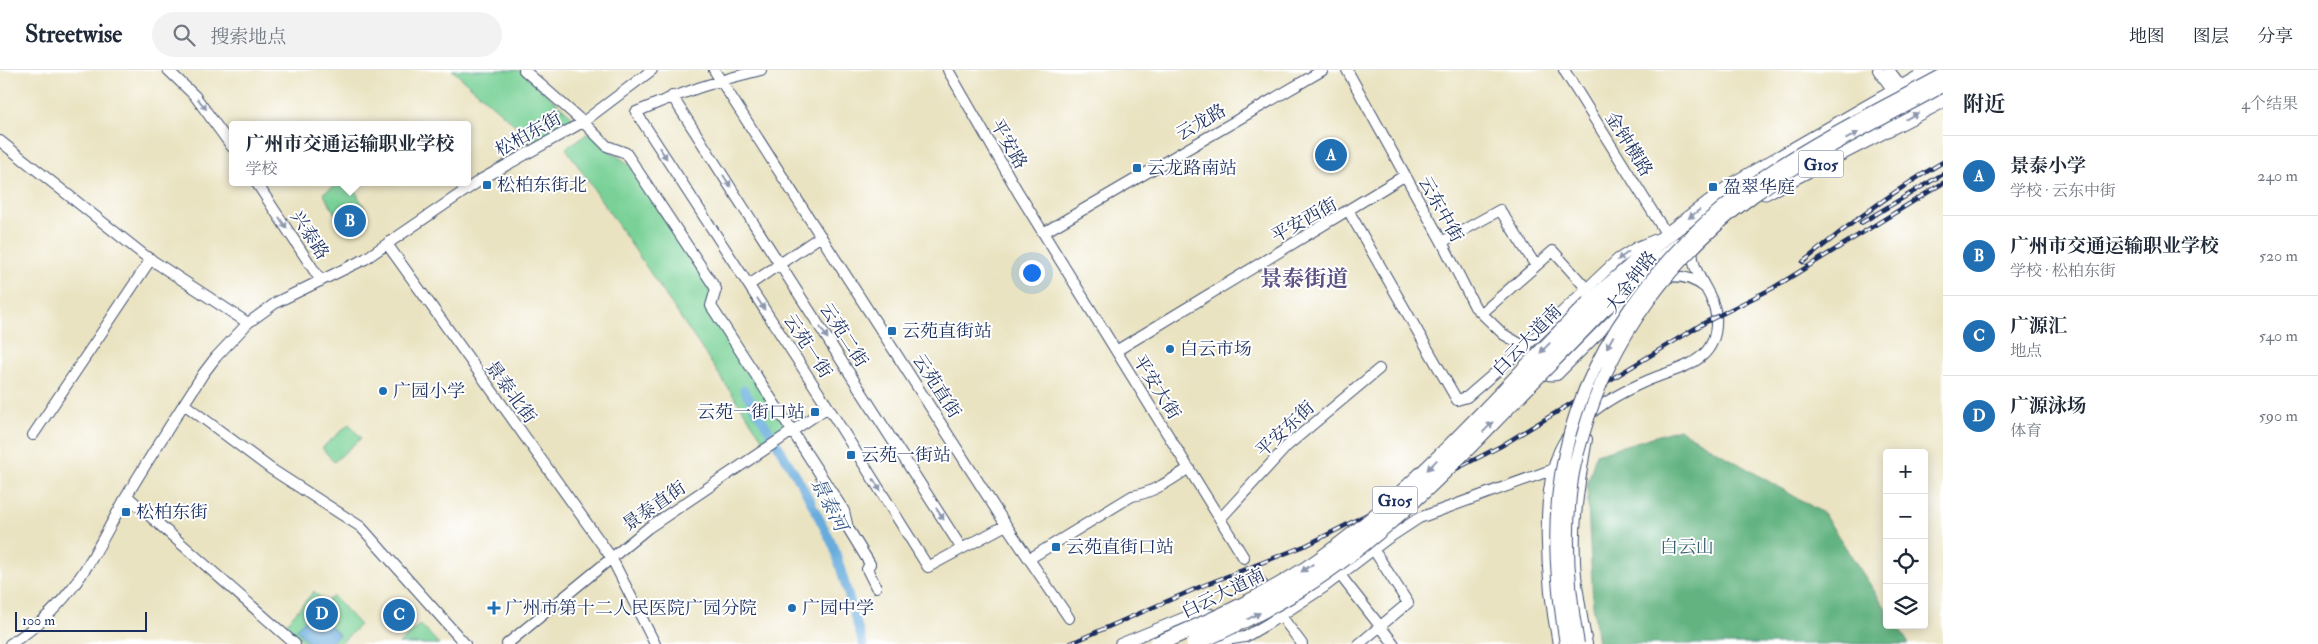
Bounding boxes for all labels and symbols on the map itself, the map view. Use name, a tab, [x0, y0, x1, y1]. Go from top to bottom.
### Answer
one-way arrow	[197, 97, 208, 110]
street label: 云龙路	[1172, 99, 1230, 146]
street label: 松柏东街	[491, 107, 565, 162]
street label: 金钟横路	[1600, 108, 1657, 181]
one-way arrow	[1905, 112, 1920, 120]
street label: 平安路	[985, 115, 1032, 173]
one-way arrow	[1846, 132, 1859, 141]
pin: A	[1315, 136, 1347, 174]
one-way arrow	[658, 146, 668, 160]
road number: G105	[1798, 150, 1844, 178]
place label: 云龙路南站	[1147, 157, 1237, 180]
marker: 云龙路南站	[1131, 162, 1143, 174]
street label: 云东中街	[1413, 172, 1468, 246]
place label: 松柏东街北	[497, 174, 587, 197]
one-way arrow	[722, 174, 731, 188]
place label: 盈翠华庭	[1723, 176, 1795, 199]
marker: 松柏东街北	[481, 179, 493, 191]
marker: 盈翠华庭	[1707, 181, 1719, 193]
street label: 平安西街	[1267, 193, 1341, 248]
pin: B	[334, 202, 366, 240]
street label: 兴泰路	[285, 206, 334, 264]
one-way arrow	[1688, 208, 1701, 219]
one-way arrow	[278, 216, 288, 230]
street label: 大金钟路	[1601, 247, 1662, 318]
one-way arrow	[1617, 250, 1630, 261]
your location	[1019, 260, 1045, 286]
district label: 景泰街道	[1260, 265, 1348, 293]
one-way arrow	[756, 297, 766, 311]
street label: 云苑二街	[814, 299, 873, 372]
street label: 白云大道南	[1488, 300, 1567, 381]
street label: 云苑一街	[778, 310, 837, 383]
place label: 云苑直街站	[902, 320, 992, 343]
marker: 云苑直街站	[886, 325, 898, 337]
one-way arrow	[819, 326, 829, 339]
one-way arrow	[1606, 335, 1615, 348]
place label: 白云市场	[1180, 338, 1252, 361]
one-way arrow	[1539, 342, 1551, 354]
marker: 白云市场	[1164, 343, 1176, 355]
street label: 云苑直街	[907, 350, 966, 423]
street label: 平安大街	[1128, 351, 1185, 424]
street label: 景泰北街	[480, 356, 541, 428]
place label: 广园小学	[393, 380, 465, 403]
marker: 广园小学	[377, 385, 389, 397]
street label: 平安东街	[1251, 396, 1320, 462]
place label: 云苑一街口站	[697, 401, 805, 424]
marker: 云苑一街口站	[809, 406, 821, 418]
one-way arrow	[1482, 421, 1494, 433]
place label: 云苑一街站	[861, 444, 951, 467]
marker: 云苑一街站	[845, 449, 857, 461]
one-way arrow	[1426, 458, 1438, 470]
water label: 景泰河	[805, 474, 854, 538]
street label: 景泰直街	[618, 476, 690, 536]
one-way arrow	[873, 478, 882, 492]
road number: G105	[1372, 486, 1418, 514]
place label: 松柏东街	[136, 501, 208, 524]
marker: 松柏东街	[120, 506, 132, 518]
one-way arrow	[935, 507, 944, 520]
place label: 云苑直街口站	[1066, 536, 1174, 559]
park label: 白云山	[1660, 536, 1714, 559]
marker: 云苑直街口站	[1050, 541, 1062, 553]
street label: 白云大道南	[1178, 563, 1269, 624]
one-way arrow	[1300, 564, 1314, 573]
pin: D	[306, 595, 338, 633]
pin: C	[383, 596, 415, 634]
place label: 广州市第十二人民医院广园分院	[505, 597, 757, 620]
place label: 广园中学	[802, 597, 874, 620]
marker: 广州市第十二人民医院广园分院	[487, 601, 501, 615]
marker: 广园中学	[786, 602, 798, 614]
scale bar	[15, 609, 148, 632]
one-way arrow	[1247, 612, 1261, 620]

